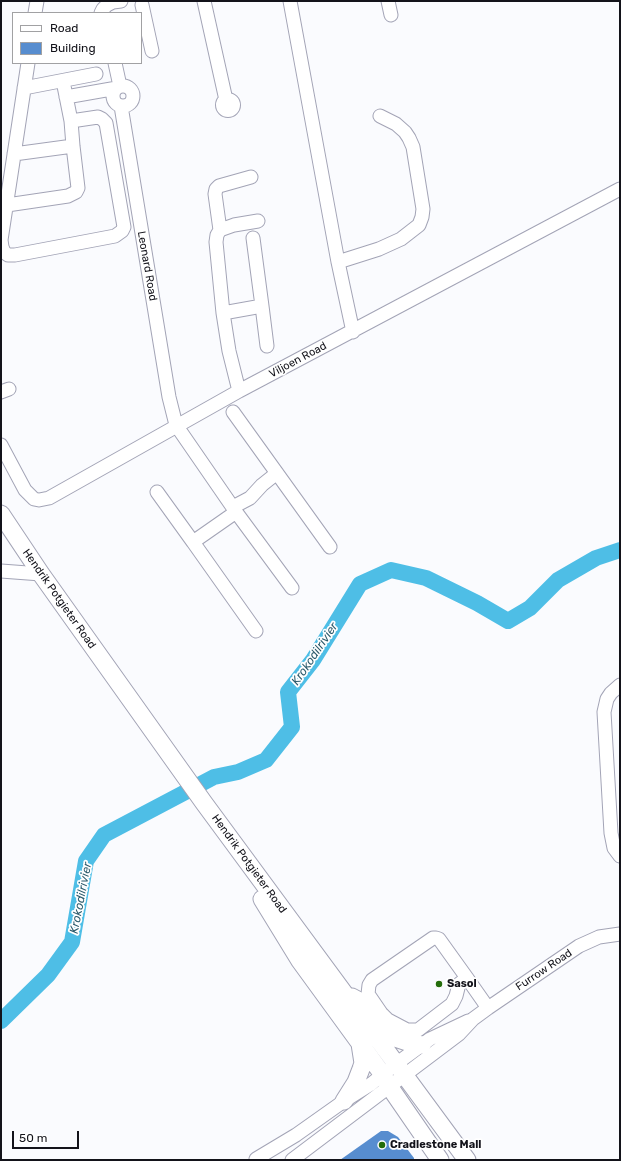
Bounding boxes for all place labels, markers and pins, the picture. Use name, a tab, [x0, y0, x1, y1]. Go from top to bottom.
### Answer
place label: Sasol	[447, 977, 477, 991]
marker: Sasol	[434, 979, 444, 989]
place label: Cradlestone Mall	[390, 1138, 481, 1152]
marker: Cradlestone Mall	[377, 1140, 387, 1150]

